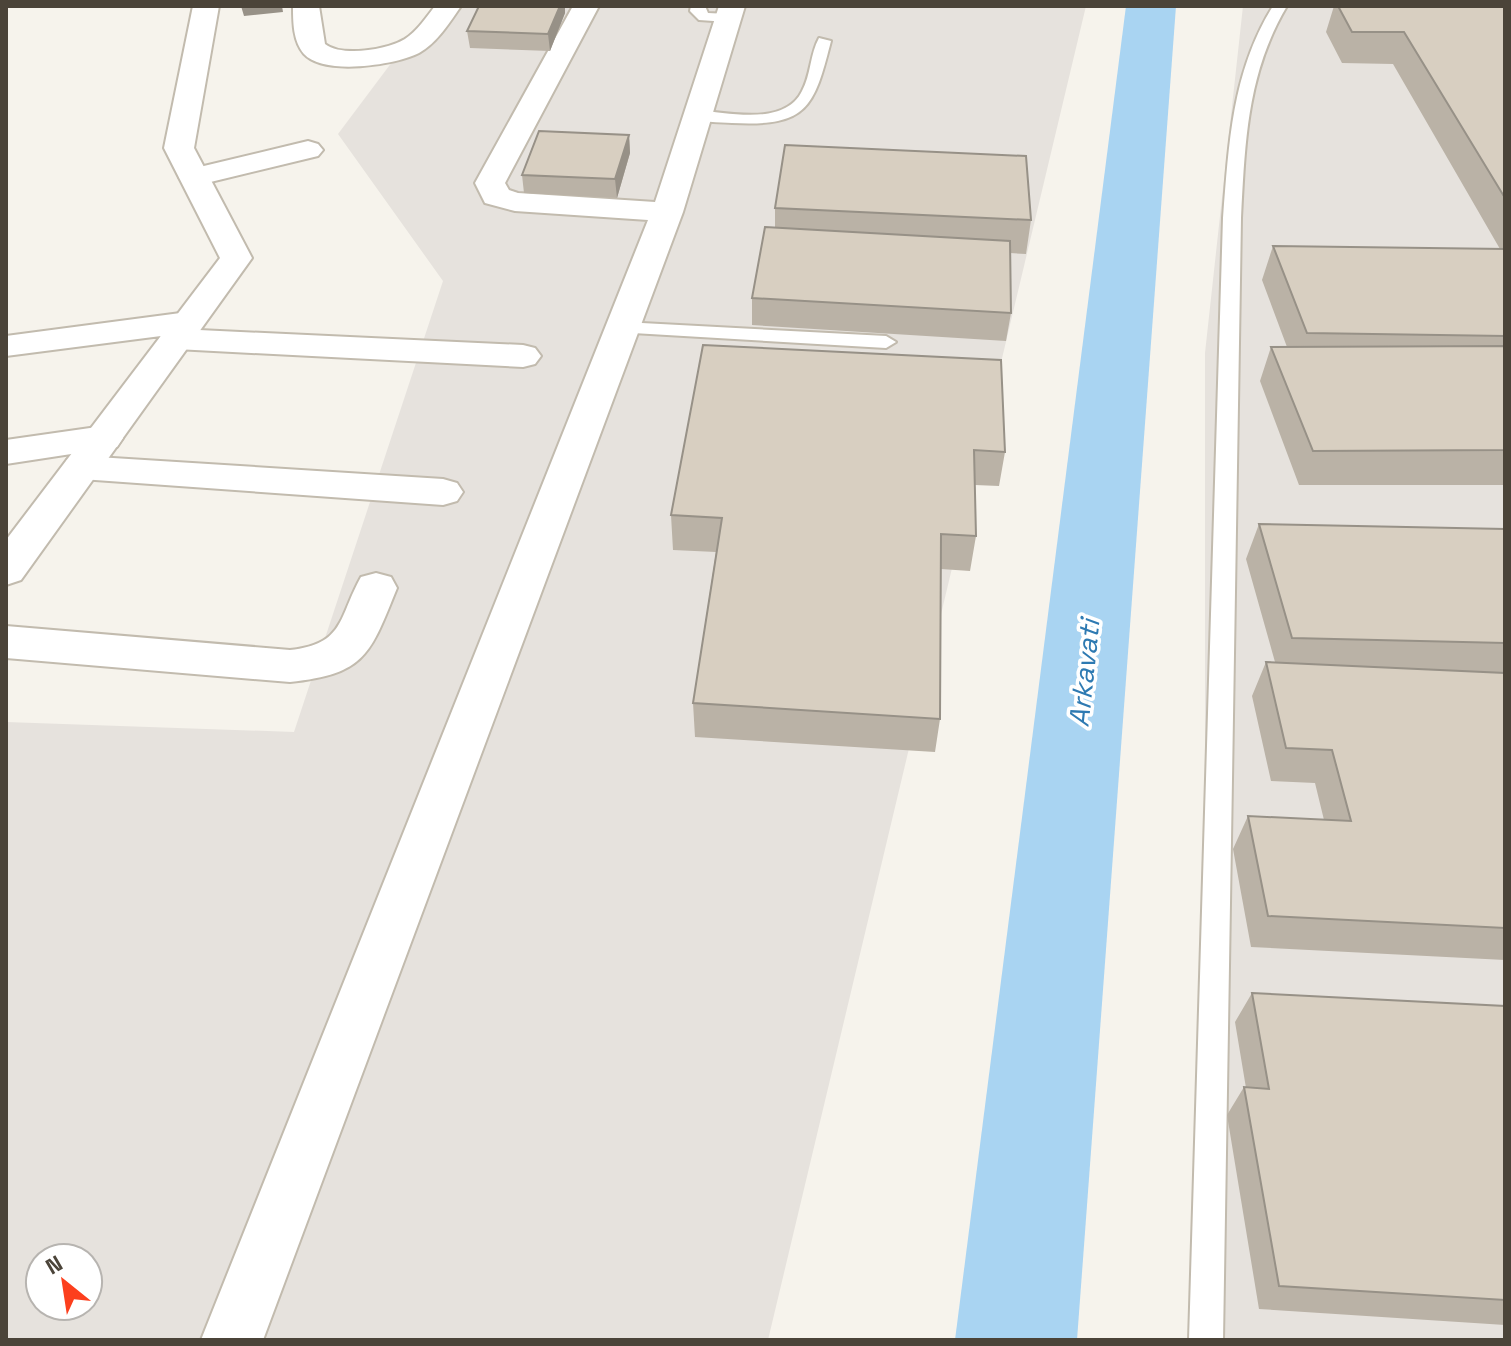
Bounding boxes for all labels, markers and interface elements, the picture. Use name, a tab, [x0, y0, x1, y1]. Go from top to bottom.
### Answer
water label: Arkavati	[1060, 614, 1108, 729]
north arrow	[24, 1242, 104, 1322]
text: N	[41, 1249, 67, 1280]

